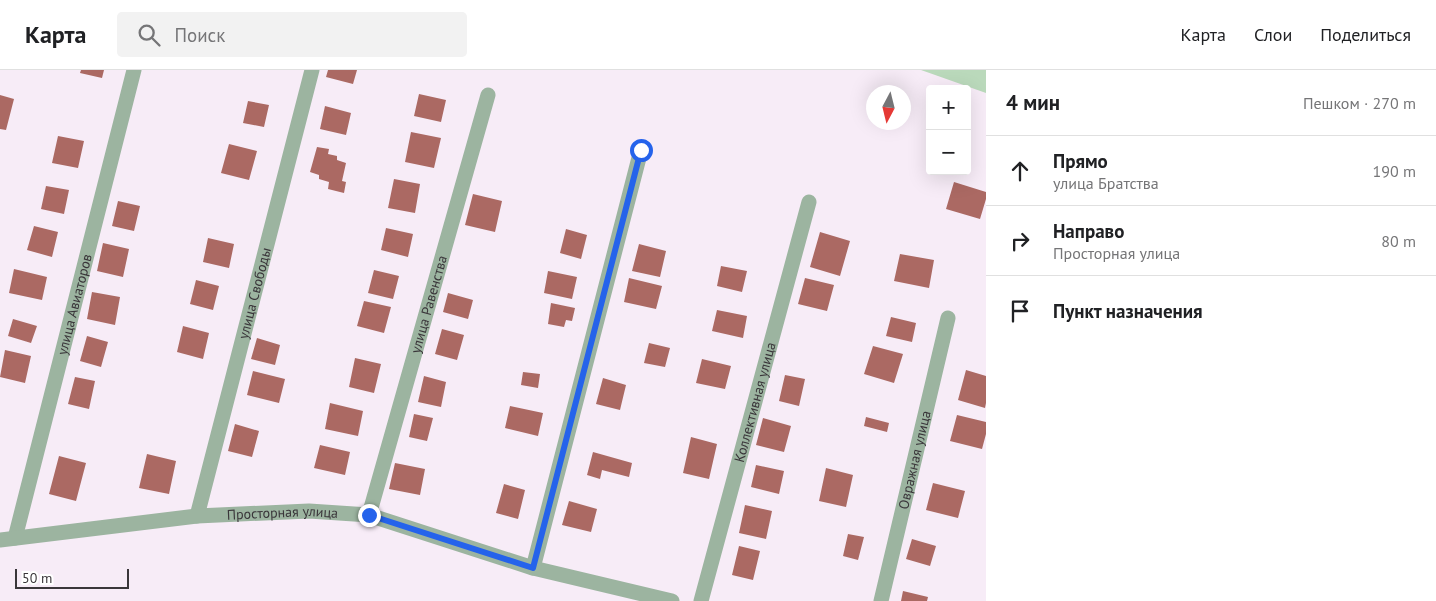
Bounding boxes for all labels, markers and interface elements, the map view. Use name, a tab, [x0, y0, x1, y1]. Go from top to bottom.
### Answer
search box	[117, 12, 467, 57]
text: Карта	[25, 19, 87, 50]
icon: search	[135, 21, 163, 49]
text: Поиск	[175, 23, 225, 47]
text: Карта	[1181, 23, 1226, 46]
text: Слои	[1254, 23, 1292, 46]
text: Поделиться	[1320, 23, 1411, 46]
north arrow	[866, 85, 911, 130]
map controls	[926, 85, 971, 175]
button: +	[926, 85, 971, 130]
text: 4 мин	[1006, 89, 1060, 116]
text: Пешком · 270 m	[1303, 93, 1416, 113]
button: −	[926, 130, 971, 175]
route start	[630, 139, 653, 162]
text: Прямо	[1053, 149, 1108, 173]
icon: ahead	[1006, 157, 1034, 185]
text: 190 m	[1373, 161, 1416, 181]
text: улица Братства	[1053, 173, 1159, 193]
text: Направо	[1053, 219, 1124, 243]
icon: right	[1006, 227, 1034, 255]
text: 80 m	[1381, 231, 1416, 251]
text: Просторная улица	[1053, 243, 1180, 263]
street label: улица Свободы	[234, 246, 275, 341]
street label: улица Авиаторов	[53, 252, 96, 357]
street label: улица Равенства	[406, 253, 451, 355]
icon: arrive	[1006, 297, 1034, 325]
text: Пункт назначения	[1053, 299, 1203, 323]
street label: Коллективная улица	[730, 340, 780, 464]
street label: Овражная улица	[894, 409, 935, 511]
street label: Просторная улица	[226, 502, 339, 524]
route end	[358, 504, 381, 527]
scale bar	[15, 566, 129, 589]
text: 50 m	[22, 569, 52, 587]

